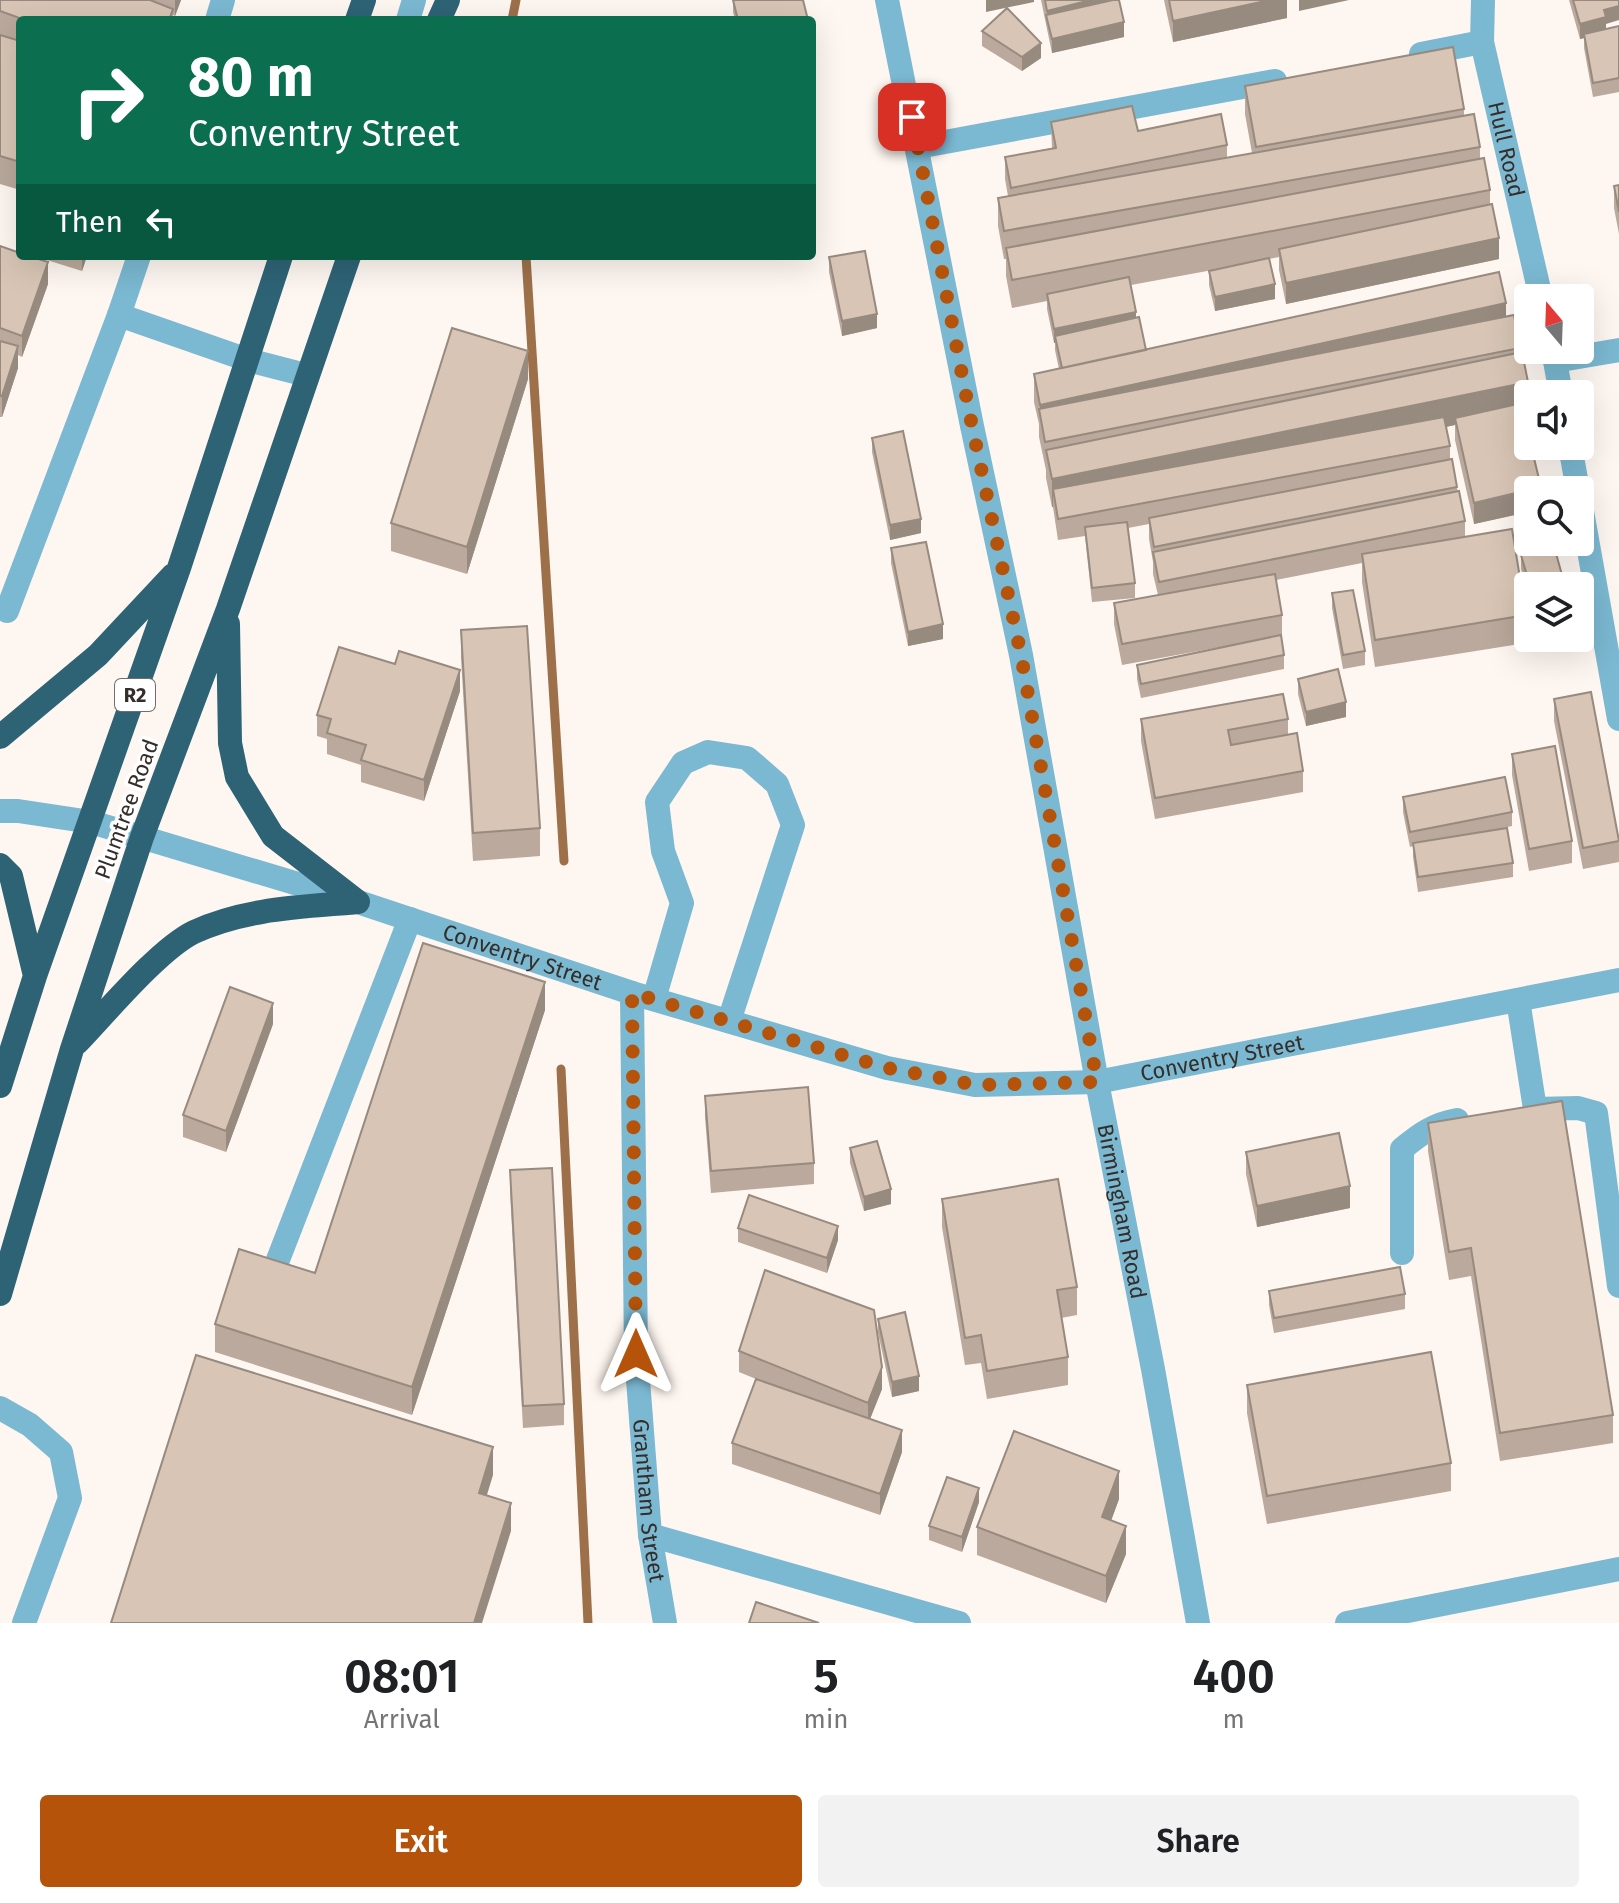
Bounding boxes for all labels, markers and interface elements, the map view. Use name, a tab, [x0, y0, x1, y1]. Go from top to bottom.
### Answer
text: 80 m	[188, 44, 314, 111]
icon: right	[56, 48, 160, 152]
pin	[878, 83, 946, 151]
icon: arrive	[890, 95, 934, 139]
street label: Hull Road	[1482, 99, 1530, 200]
text: Conventry Street	[188, 112, 459, 156]
icon: left	[139, 200, 183, 244]
text: Then	[56, 204, 123, 240]
north arrow	[1514, 284, 1594, 364]
map controls	[1514, 284, 1594, 652]
button: sound	[1514, 380, 1594, 460]
button: search	[1514, 476, 1594, 556]
button: layers	[1514, 572, 1594, 652]
road number: R2	[115, 679, 155, 711]
street label: Plumtree Road	[89, 735, 164, 883]
street label: Conventry Street	[439, 918, 606, 996]
street label: Conventry Street	[1138, 1029, 1306, 1087]
street label: Birmingham Road	[1091, 1121, 1152, 1301]
position arrow	[594, 1312, 678, 1396]
street label: Grantham Street	[627, 1418, 671, 1584]
text: 08:01	[344, 1647, 460, 1705]
text: 5	[813, 1647, 839, 1705]
text: 400	[1193, 1647, 1275, 1705]
text: Arrival	[364, 1704, 440, 1735]
text: min	[804, 1704, 848, 1735]
text: m	[1223, 1704, 1245, 1735]
button: Exit	[40, 1795, 802, 1887]
button: Share	[818, 1795, 1579, 1887]

